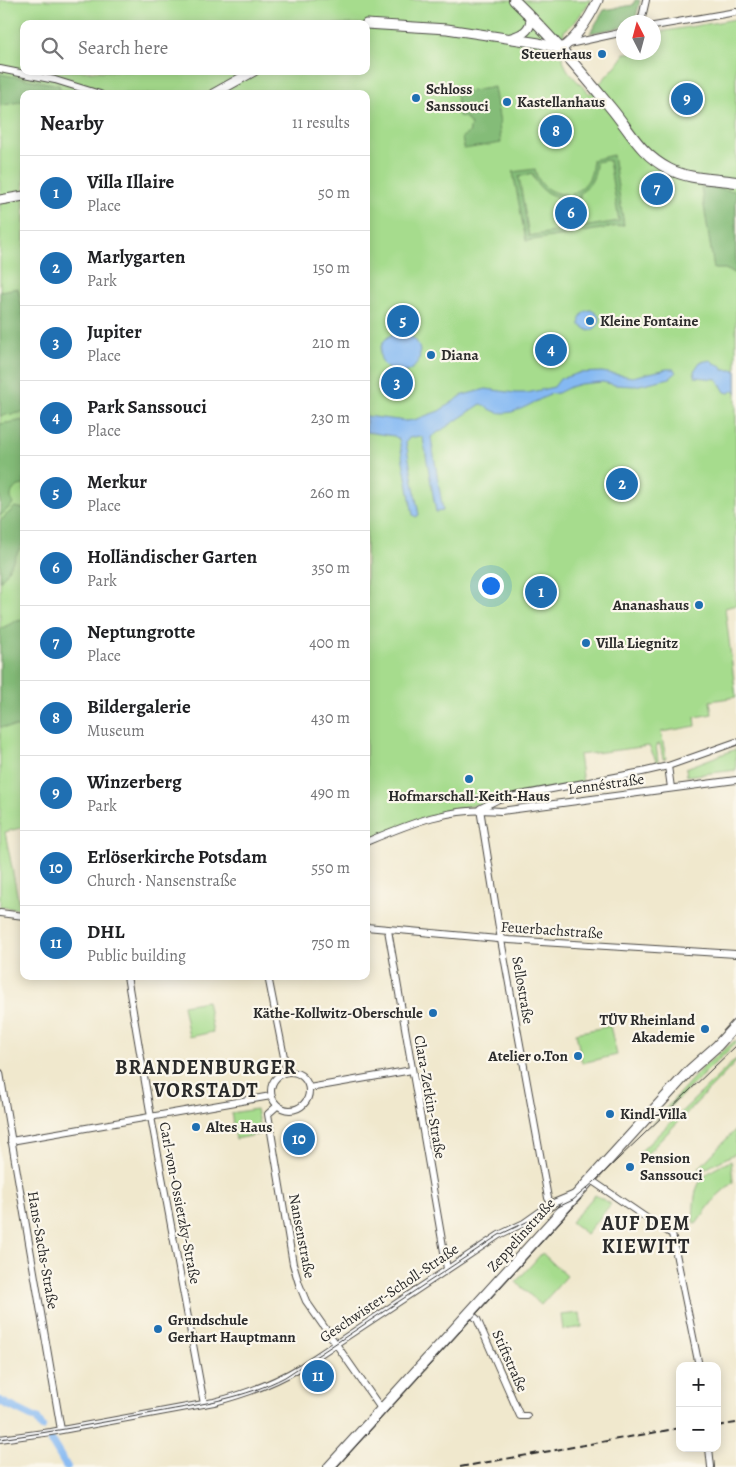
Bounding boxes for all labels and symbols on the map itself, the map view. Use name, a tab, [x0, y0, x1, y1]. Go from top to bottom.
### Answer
north arrow	[616, 15, 661, 60]
place label: Steuerhaus	[521, 44, 592, 64]
marker: Steuerhaus	[596, 48, 608, 60]
place label: Schloss Sanssouci	[426, 79, 489, 116]
pin: 9	[671, 80, 703, 118]
marker: Schloss Sanssouci	[410, 92, 422, 104]
place label: Kastellanhaus	[517, 92, 605, 112]
marker: Kastellanhaus	[501, 96, 513, 108]
pin: 8	[540, 112, 572, 150]
pin: 7	[641, 170, 673, 208]
pin: 6	[555, 194, 587, 232]
pin: 5	[387, 302, 419, 340]
place label: Kleine Fontaine	[600, 311, 699, 331]
marker: Kleine Fontaine	[584, 315, 596, 327]
pin: 4	[535, 331, 567, 369]
place label: Diana	[441, 345, 479, 365]
marker: Diana	[425, 349, 437, 361]
pin: 3	[381, 364, 413, 402]
pin: 2	[606, 465, 638, 503]
your location	[478, 573, 504, 599]
pin: 1	[525, 573, 557, 611]
place label: Ananashaus	[612, 595, 689, 615]
marker: Ananashaus	[693, 599, 705, 611]
place label: Villa Liegnitz	[595, 633, 678, 653]
marker: Villa Liegnitz	[580, 637, 592, 649]
street label: Lennéstraße	[567, 769, 646, 799]
marker: Hofmarschall-Keith-Haus	[463, 773, 475, 785]
place label: Hofmarschall-Keith-Haus	[388, 786, 550, 806]
street label: Feuerbachstraße	[500, 916, 604, 944]
street label: Sellostraße	[507, 955, 539, 1026]
place label: Käthe-Kollwitz-Oberschule	[253, 1003, 423, 1023]
marker: Käthe-Kollwitz-Oberschule	[427, 1007, 439, 1019]
place label: TÜV Rheinland Akademie	[600, 1010, 696, 1047]
marker: TÜV Rheinland Akademie	[699, 1023, 711, 1035]
street label: Clara-Zetkin-Straße	[409, 1034, 451, 1161]
place label: Atelier o.Ton	[487, 1046, 569, 1066]
marker: Atelier o.Ton	[572, 1050, 584, 1062]
district label: BRANDENBURGER VORSTADT	[115, 1054, 297, 1104]
place label: Kindl-Villa	[620, 1104, 688, 1124]
marker: Kindl-Villa	[604, 1108, 616, 1120]
place label: Altes Haus	[205, 1117, 272, 1137]
street label: Carl-von-Ossietzky-Straße	[154, 1120, 206, 1286]
pin: 10	[283, 1120, 315, 1158]
marker: Altes Haus	[190, 1121, 202, 1133]
place label: Pension Sanssouci	[640, 1148, 703, 1185]
marker: Pension Sanssouci	[624, 1161, 636, 1173]
street label: Hans-Sachs-Straße	[23, 1189, 63, 1311]
street label: Nansenstraße	[284, 1192, 320, 1280]
street label: Zeppelinstraße	[483, 1194, 560, 1276]
district label: AUF DEM KIEWITT	[601, 1210, 690, 1260]
street label: Geschwister-Scholl-Straße	[316, 1239, 463, 1347]
place label: Grundschule Gerhart Hauptmann	[168, 1310, 296, 1347]
marker: Grundschule Gerhart Hauptmann	[152, 1323, 164, 1335]
street label: Stiftstraße	[487, 1327, 533, 1395]
pin: 11	[302, 1357, 334, 1395]

